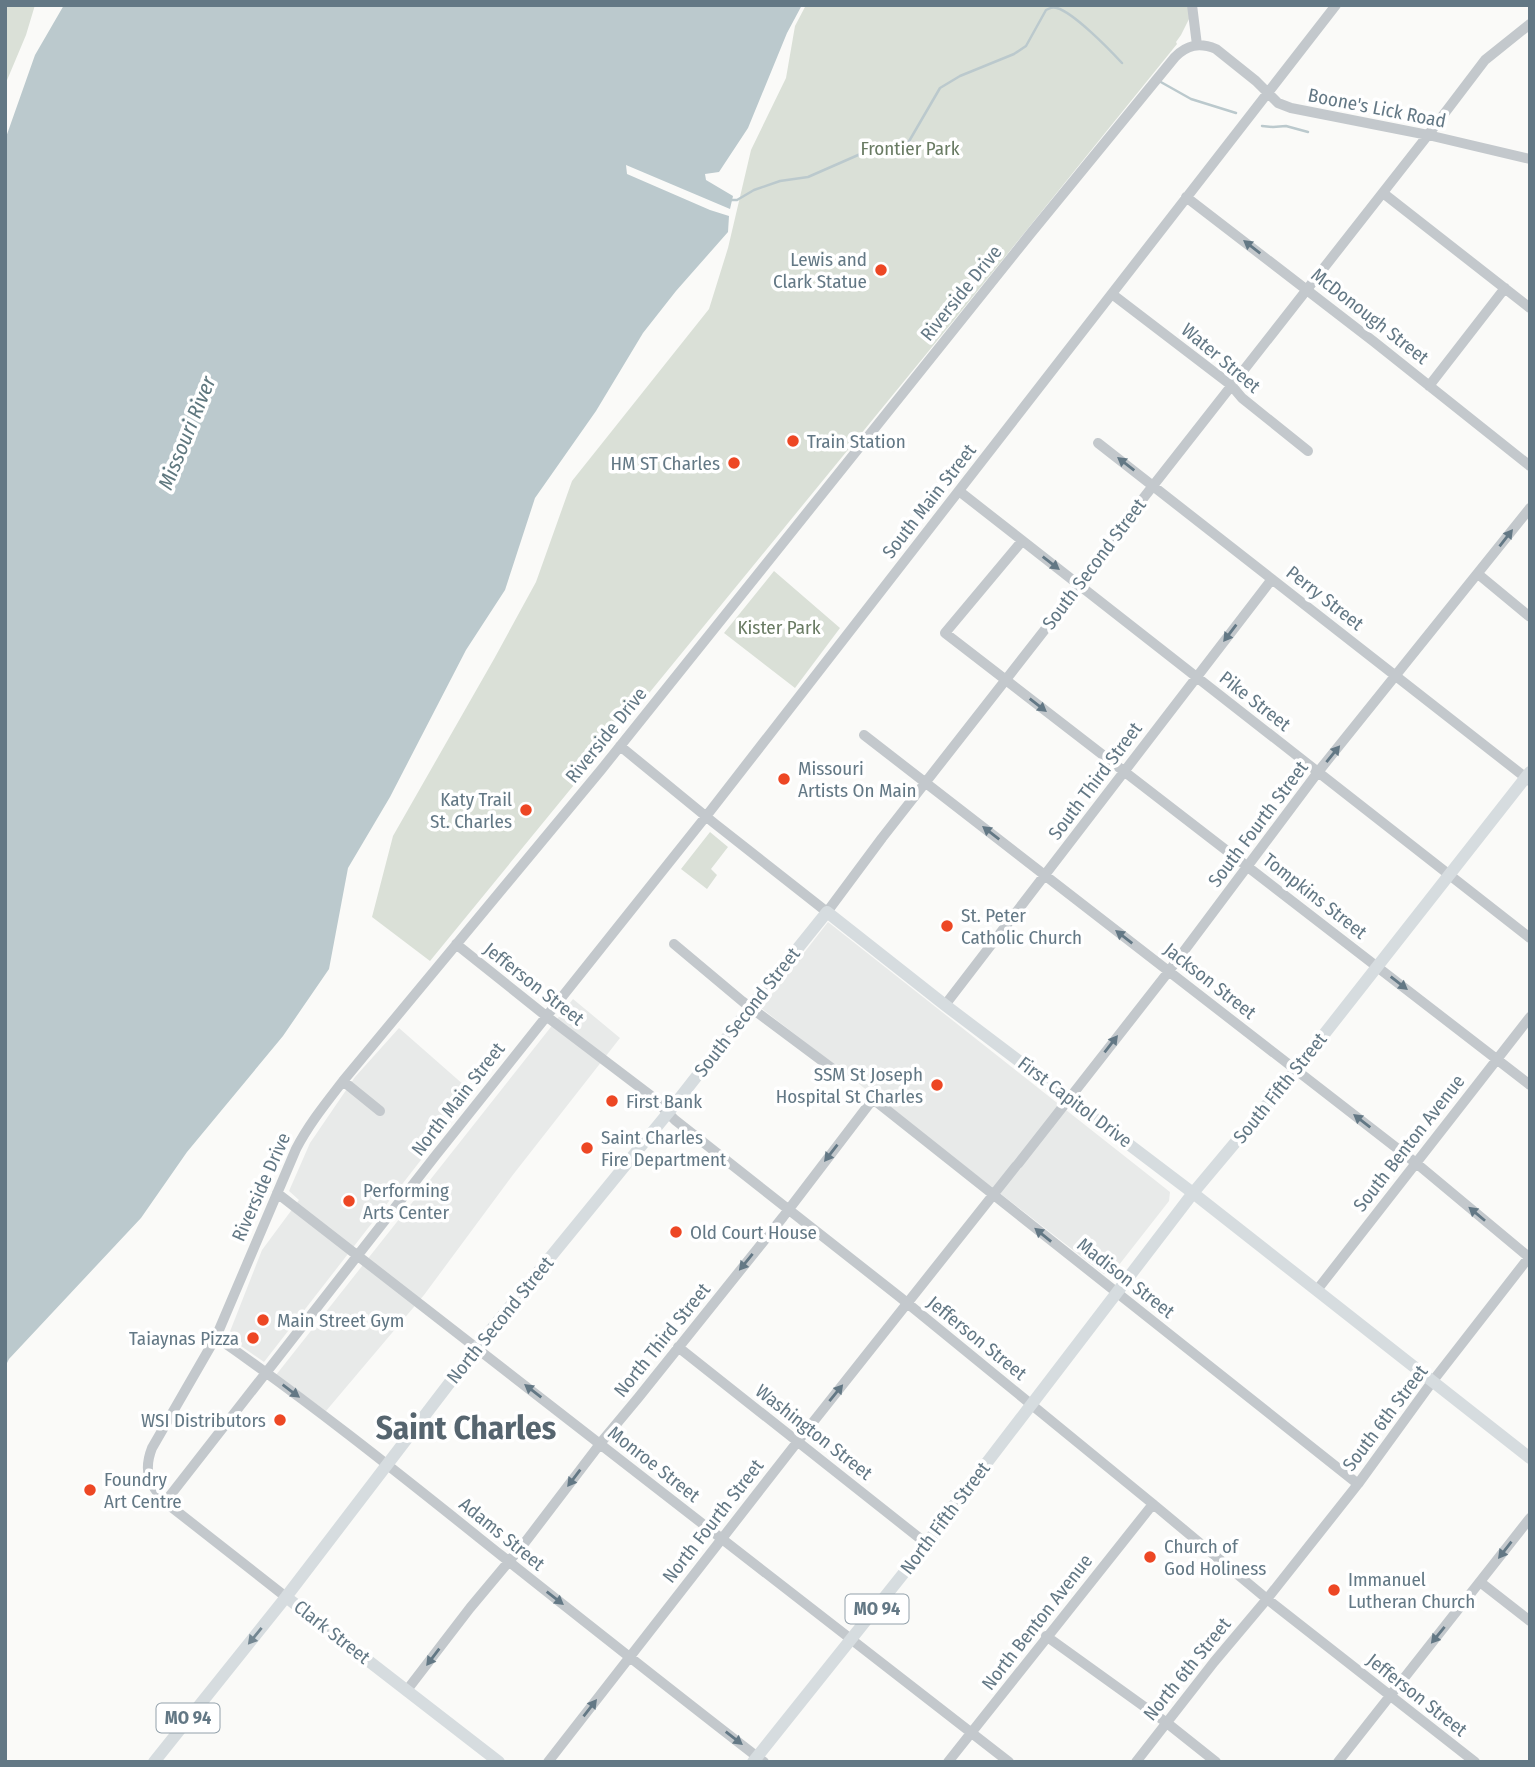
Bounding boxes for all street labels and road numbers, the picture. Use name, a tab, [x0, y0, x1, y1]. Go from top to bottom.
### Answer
street label: Boone's Lick Road	[1306, 83, 1448, 133]
street label: Riverside Drive	[915, 241, 1007, 345]
street label: McDonough Street	[1307, 263, 1434, 369]
street label: Water Street	[1177, 318, 1266, 398]
street label: South Main Street	[877, 439, 981, 563]
street label: South Second Street	[1037, 493, 1151, 634]
street label: Perry Street	[1282, 561, 1369, 636]
street label: Pike Street	[1215, 666, 1296, 736]
street label: Riverside Drive	[560, 683, 652, 787]
street label: South Third Street	[1043, 717, 1147, 844]
street label: South Fourth Street	[1203, 756, 1313, 891]
street label: Tompkins Street	[1259, 848, 1372, 944]
street label: Jefferson Street	[479, 938, 589, 1031]
street label: Jackson Street	[1159, 938, 1261, 1025]
street label: South Second Street	[689, 942, 805, 1081]
street label: South Fifth Street	[1228, 1027, 1332, 1148]
street label: North Main Street	[407, 1037, 510, 1160]
street label: First Capitol Drive	[1013, 1052, 1137, 1152]
street label: South Benton Avenue	[1348, 1070, 1470, 1216]
street label: Riverside Drive	[227, 1129, 295, 1245]
street label: Madison Street	[1073, 1233, 1180, 1324]
street label: North Second Street	[442, 1251, 559, 1388]
street label: North Third Street	[609, 1278, 715, 1402]
street label: Jefferson Street	[923, 1291, 1032, 1386]
street label: South 6th Street	[1338, 1360, 1433, 1476]
street label: Washington Street	[751, 1379, 878, 1485]
street label: Monroe Street	[604, 1421, 705, 1507]
street label: North Fourth Street	[658, 1454, 769, 1587]
street label: North Fifth Street	[895, 1457, 995, 1579]
street label: Adams Street	[455, 1493, 550, 1576]
street label: North Benton Avenue	[977, 1549, 1097, 1695]
road number: MO 94	[846, 1594, 908, 1624]
street label: Clark Street	[289, 1595, 375, 1669]
street label: North 6th Street	[1139, 1612, 1236, 1725]
street label: Jefferson Street	[1362, 1649, 1472, 1742]
road number: MO 94	[156, 1703, 220, 1732]

